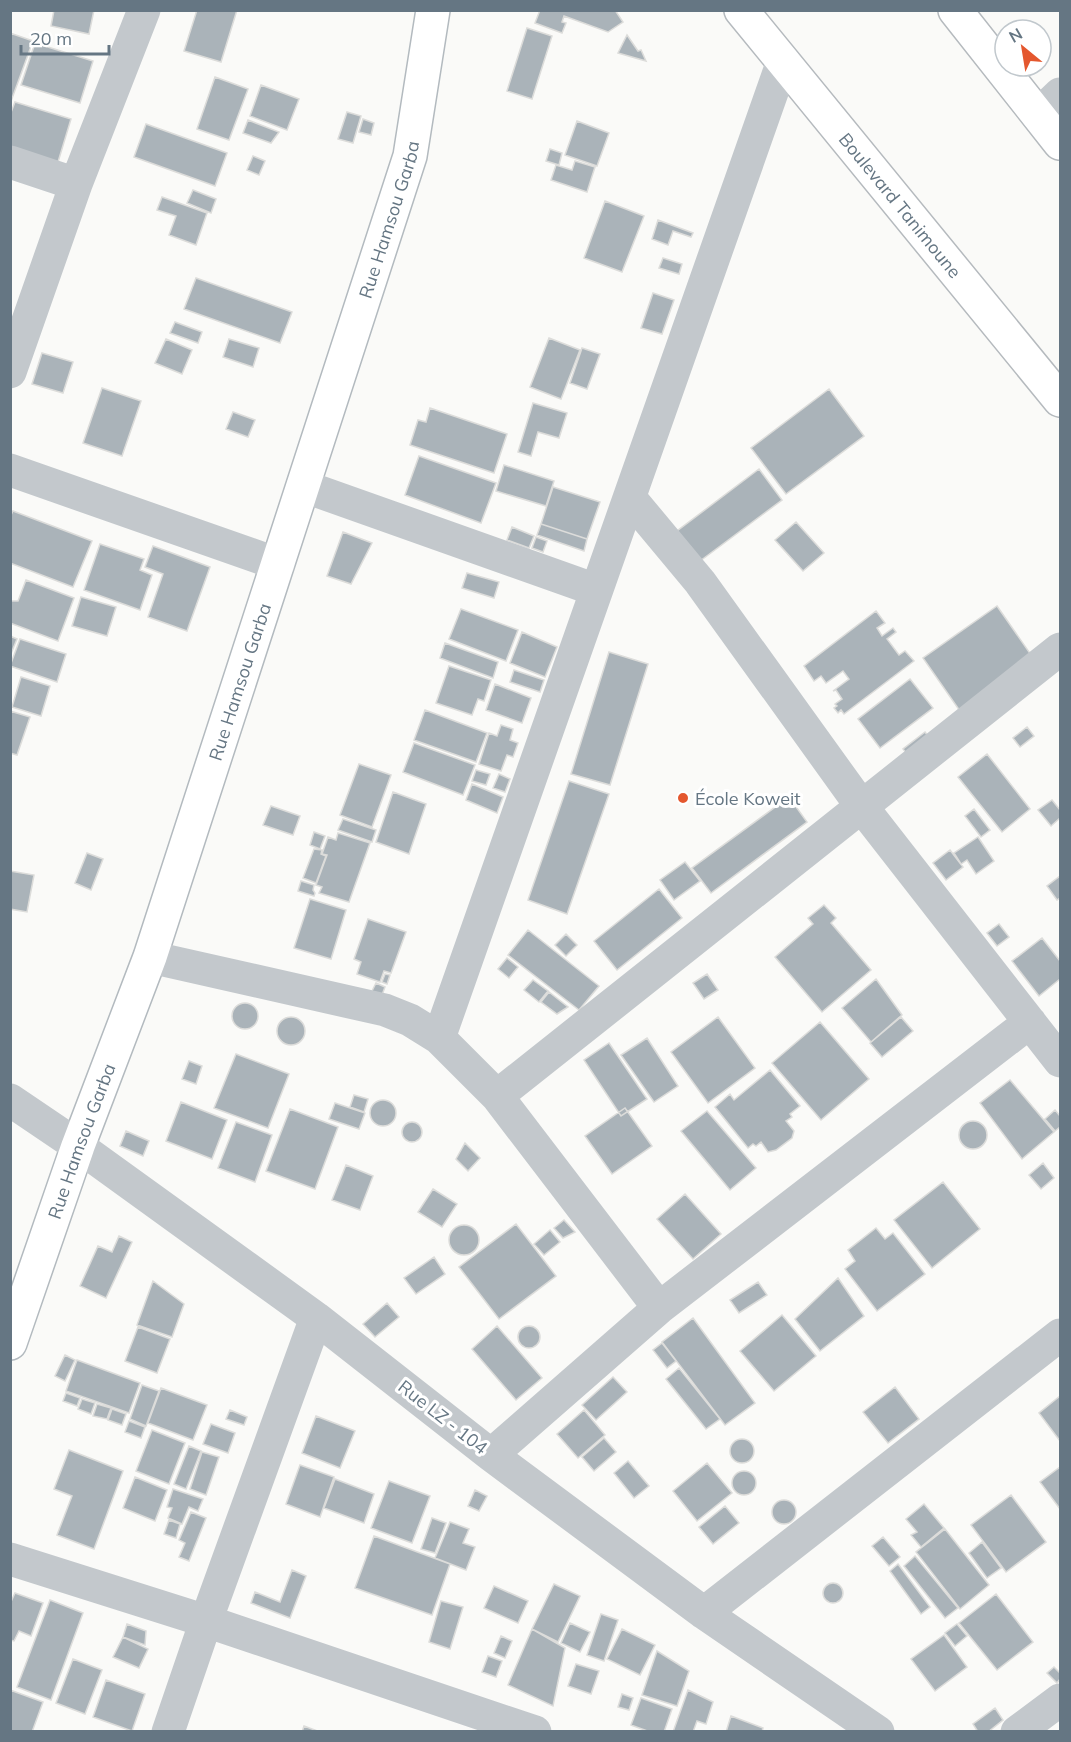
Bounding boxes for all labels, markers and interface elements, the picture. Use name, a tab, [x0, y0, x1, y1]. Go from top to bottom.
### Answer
scale bar	[21, 18, 110, 56]
north arrow	[993, 18, 1053, 78]
text: N	[1005, 23, 1026, 47]
text: 20 m	[30, 27, 72, 50]
street label: Boulevard Tanimoune	[834, 128, 967, 282]
street label: Rue Hamsou Garba	[353, 139, 424, 301]
street label: Rue Hamsou Garba	[203, 600, 276, 763]
place label: École Koweit	[695, 787, 801, 810]
marker: École Koweit	[676, 791, 690, 805]
street label: Rue Hamsou Garba	[42, 1060, 120, 1222]
street label: Rue LZ - 104	[394, 1375, 493, 1459]

